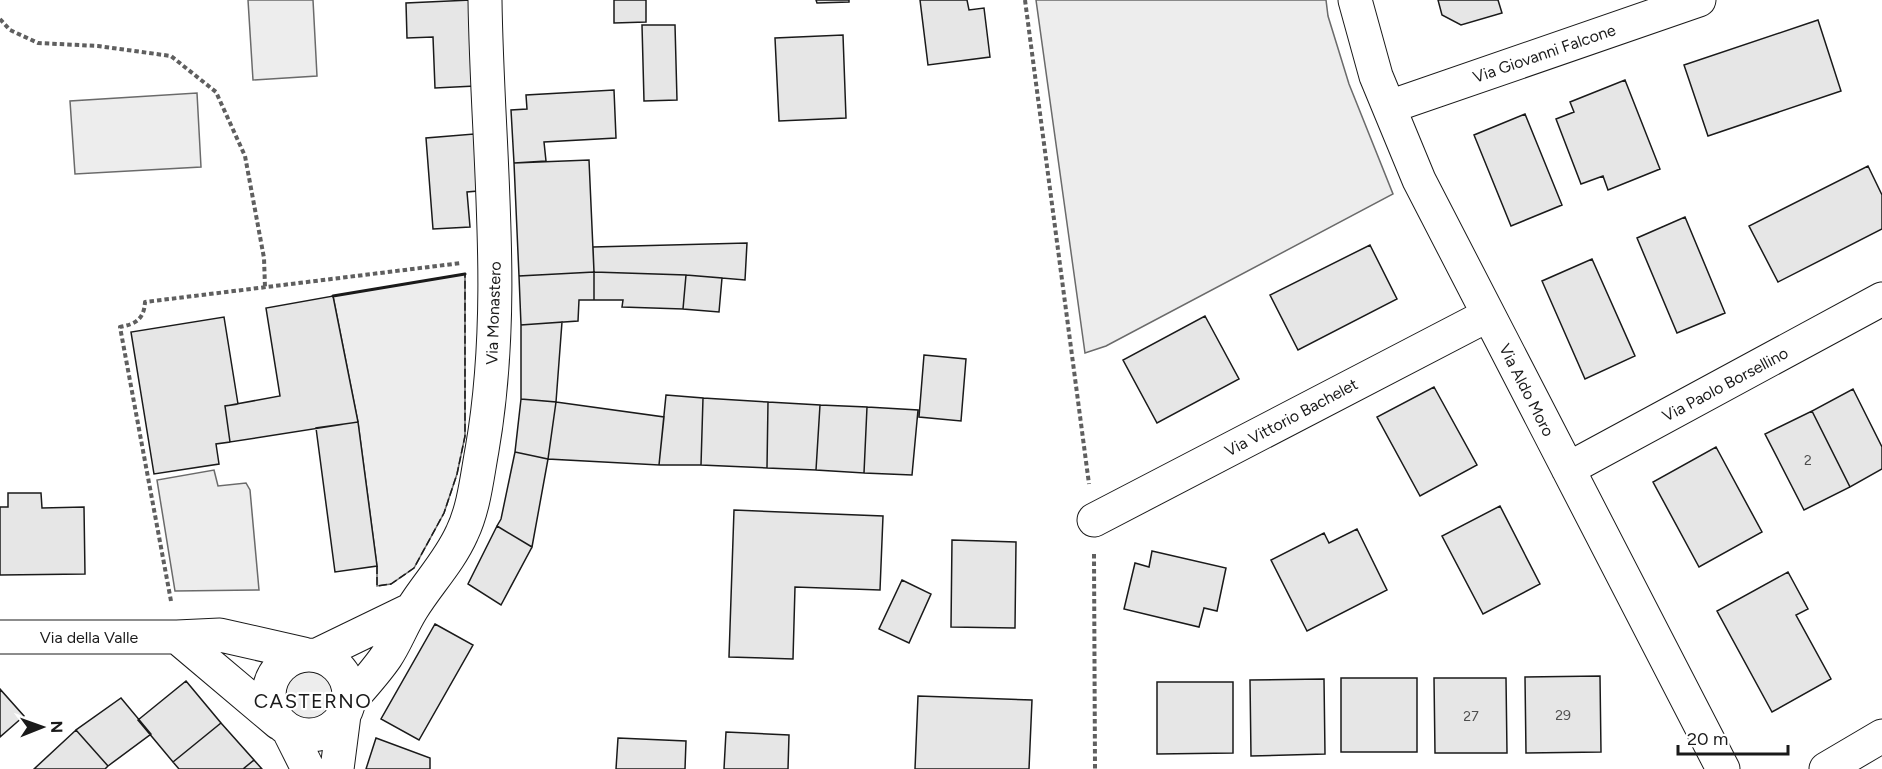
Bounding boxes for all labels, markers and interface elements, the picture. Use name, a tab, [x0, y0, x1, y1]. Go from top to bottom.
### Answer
street label: Via Giovanni Falcone	[1470, 20, 1618, 87]
street label: Via Monastero	[482, 261, 505, 365]
street label: Via Aldo Moro	[1495, 341, 1558, 440]
street label: Via Paolo Borsellino	[1659, 343, 1791, 426]
street label: Via Vittorio Bachelet	[1221, 374, 1361, 461]
house number: 2	[1804, 452, 1812, 469]
street label: Via della Valle	[40, 628, 139, 647]
district label: CASTERNO	[254, 689, 372, 713]
north arrow	[12, 697, 72, 757]
house number: 29	[1555, 707, 1571, 724]
house number: 27	[1463, 708, 1479, 725]
scale bar	[1678, 718, 1788, 756]
text: N	[47, 720, 66, 733]
text: 20 m	[1687, 728, 1728, 750]

